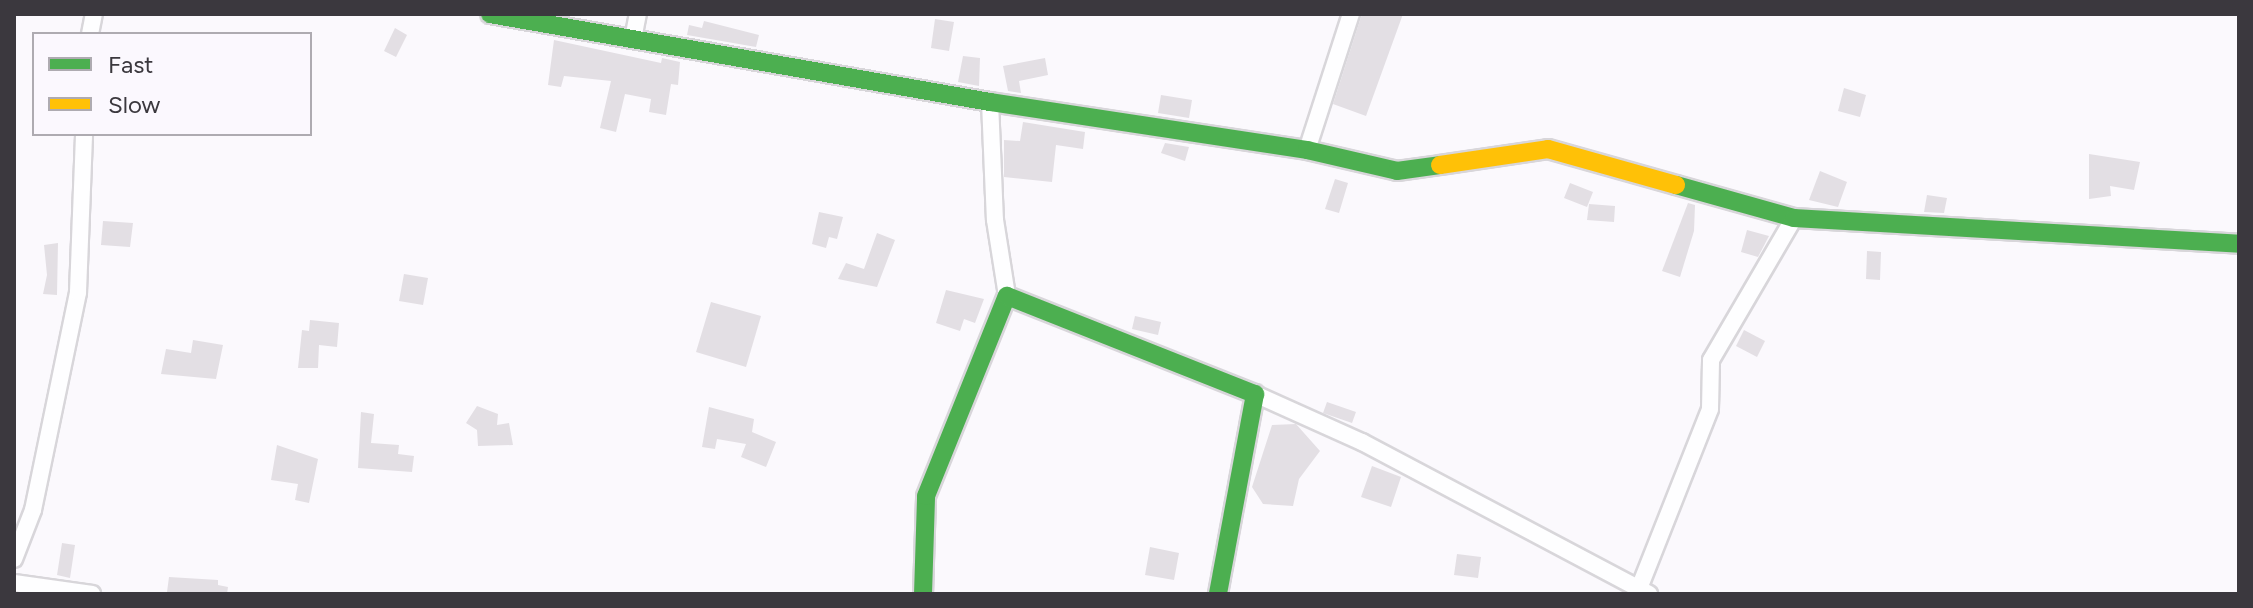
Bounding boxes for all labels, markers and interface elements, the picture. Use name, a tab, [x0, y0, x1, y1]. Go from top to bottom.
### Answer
legend	[32, 32, 312, 136]
text: Fast	[108, 50, 153, 79]
text: Slow	[108, 90, 160, 119]

